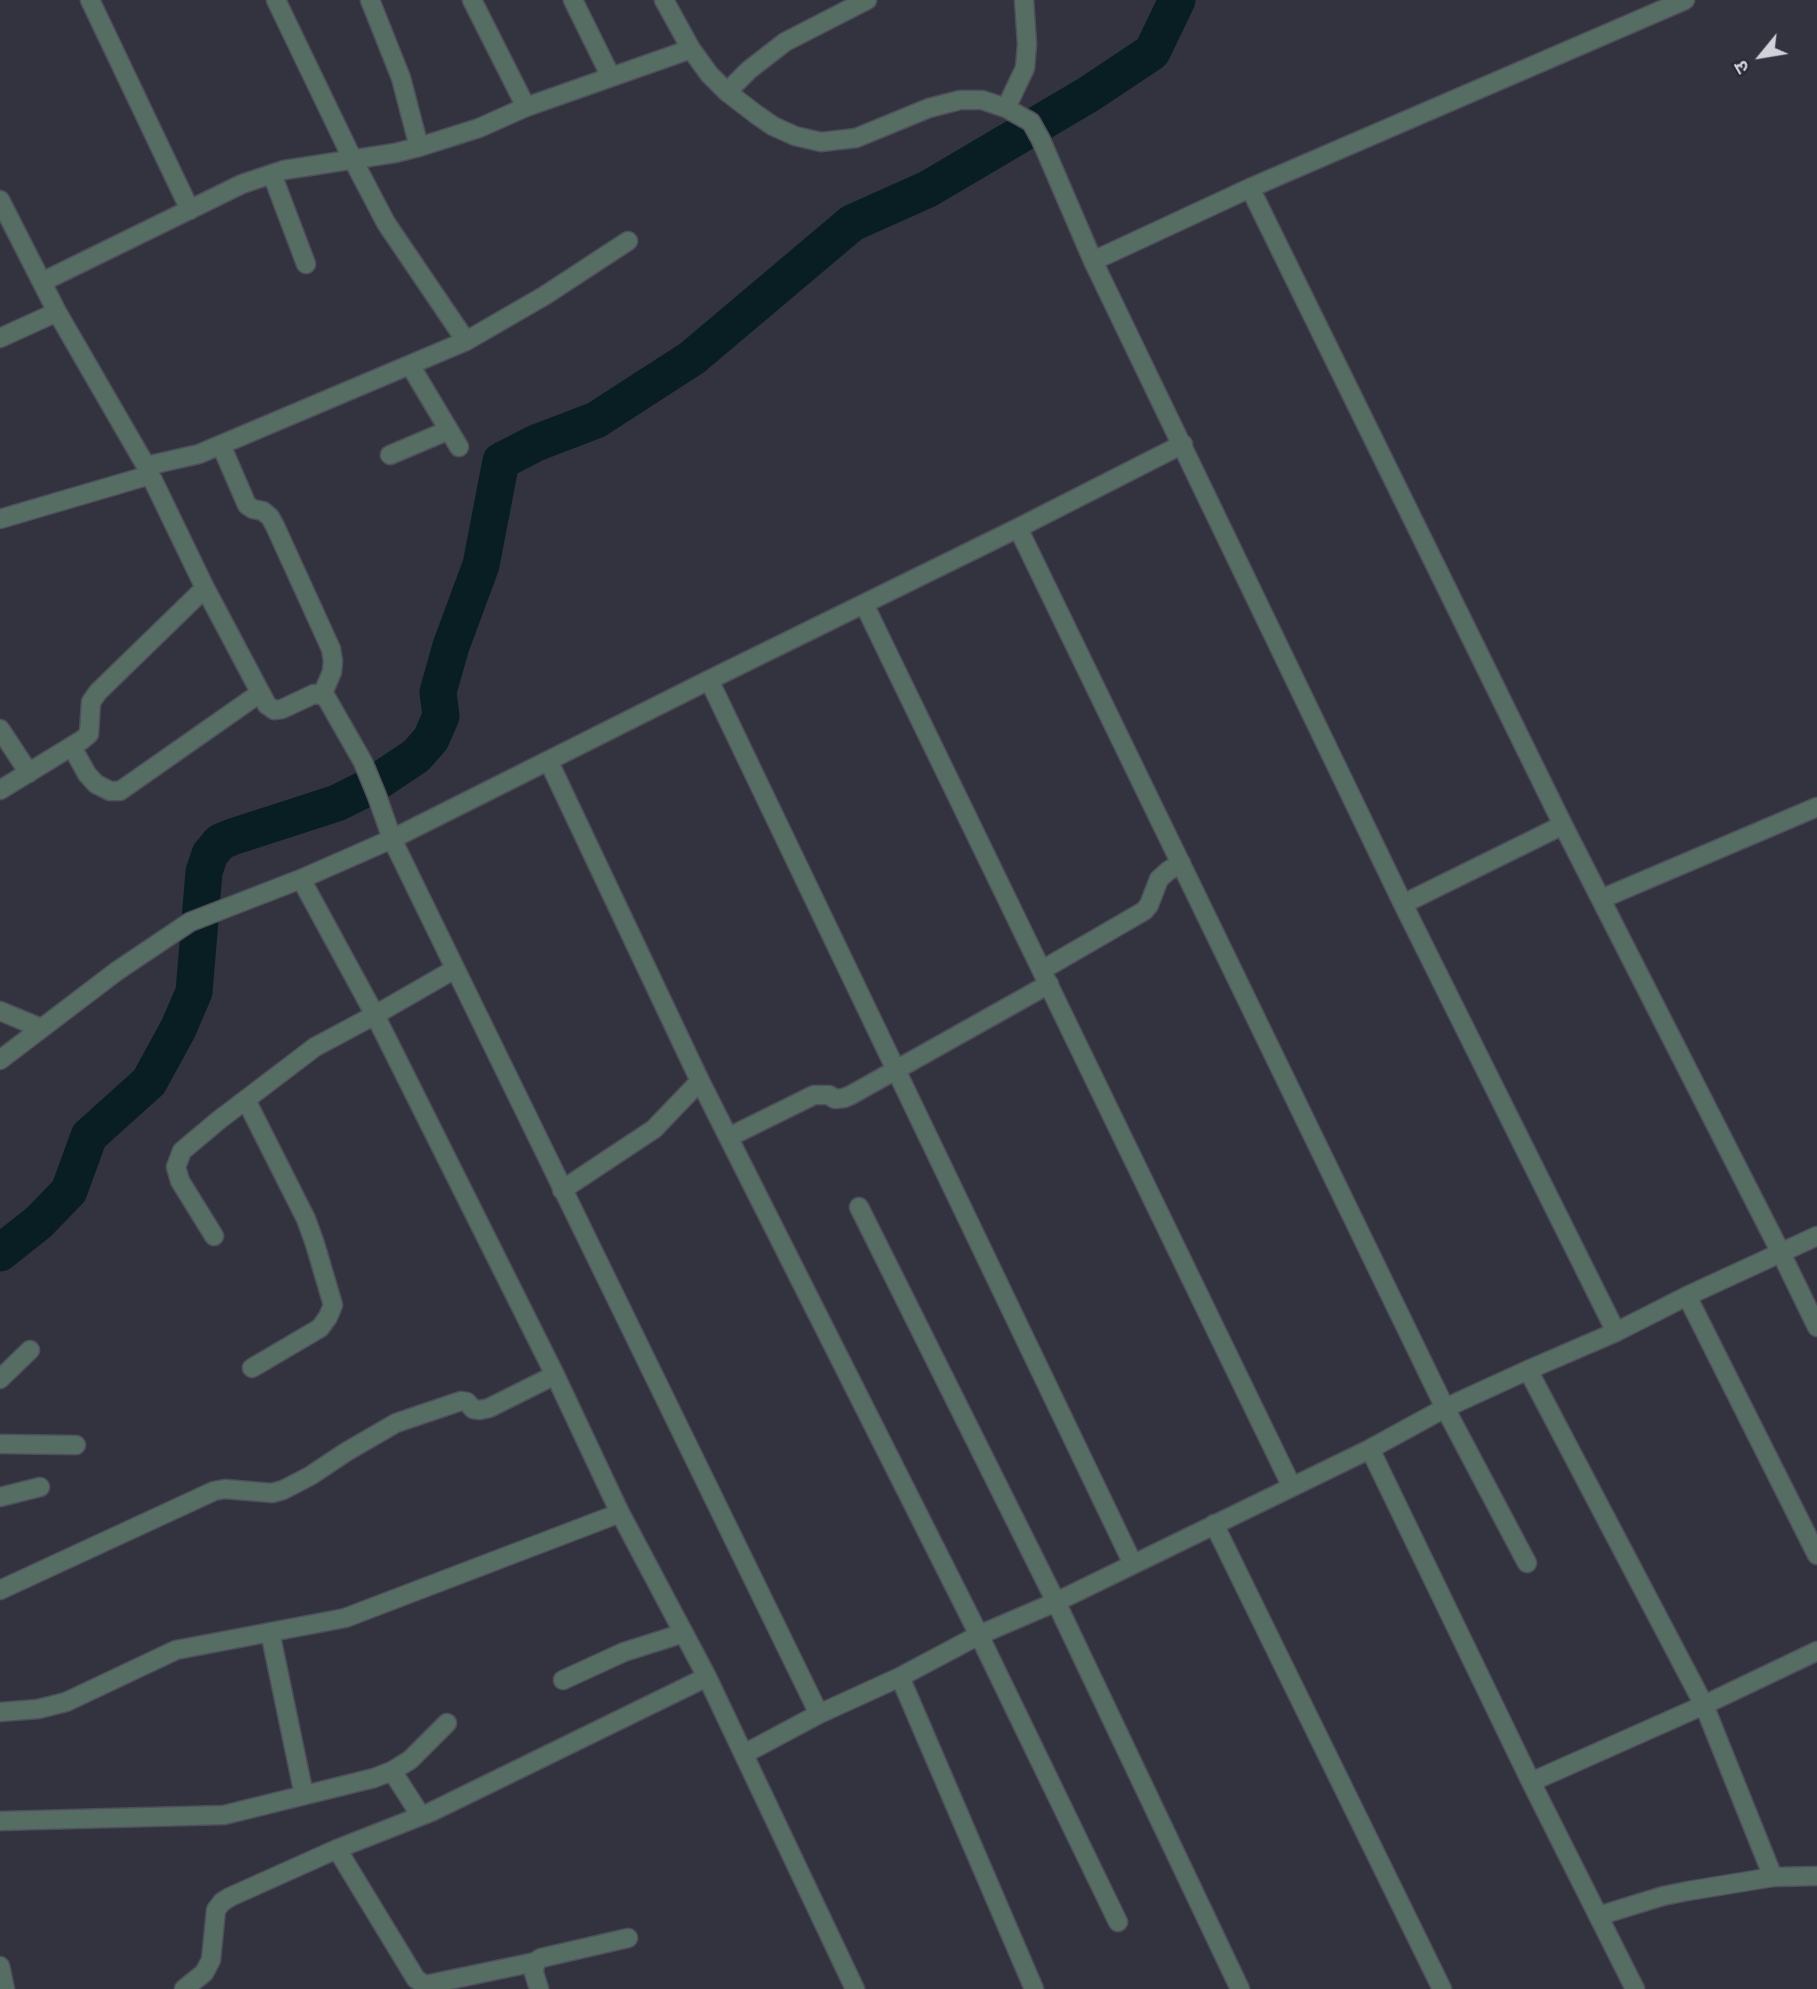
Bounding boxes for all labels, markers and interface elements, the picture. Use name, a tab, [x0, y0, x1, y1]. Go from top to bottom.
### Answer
north arrow	[1726, 21, 1796, 91]
text: उ	[1727, 55, 1758, 79]

